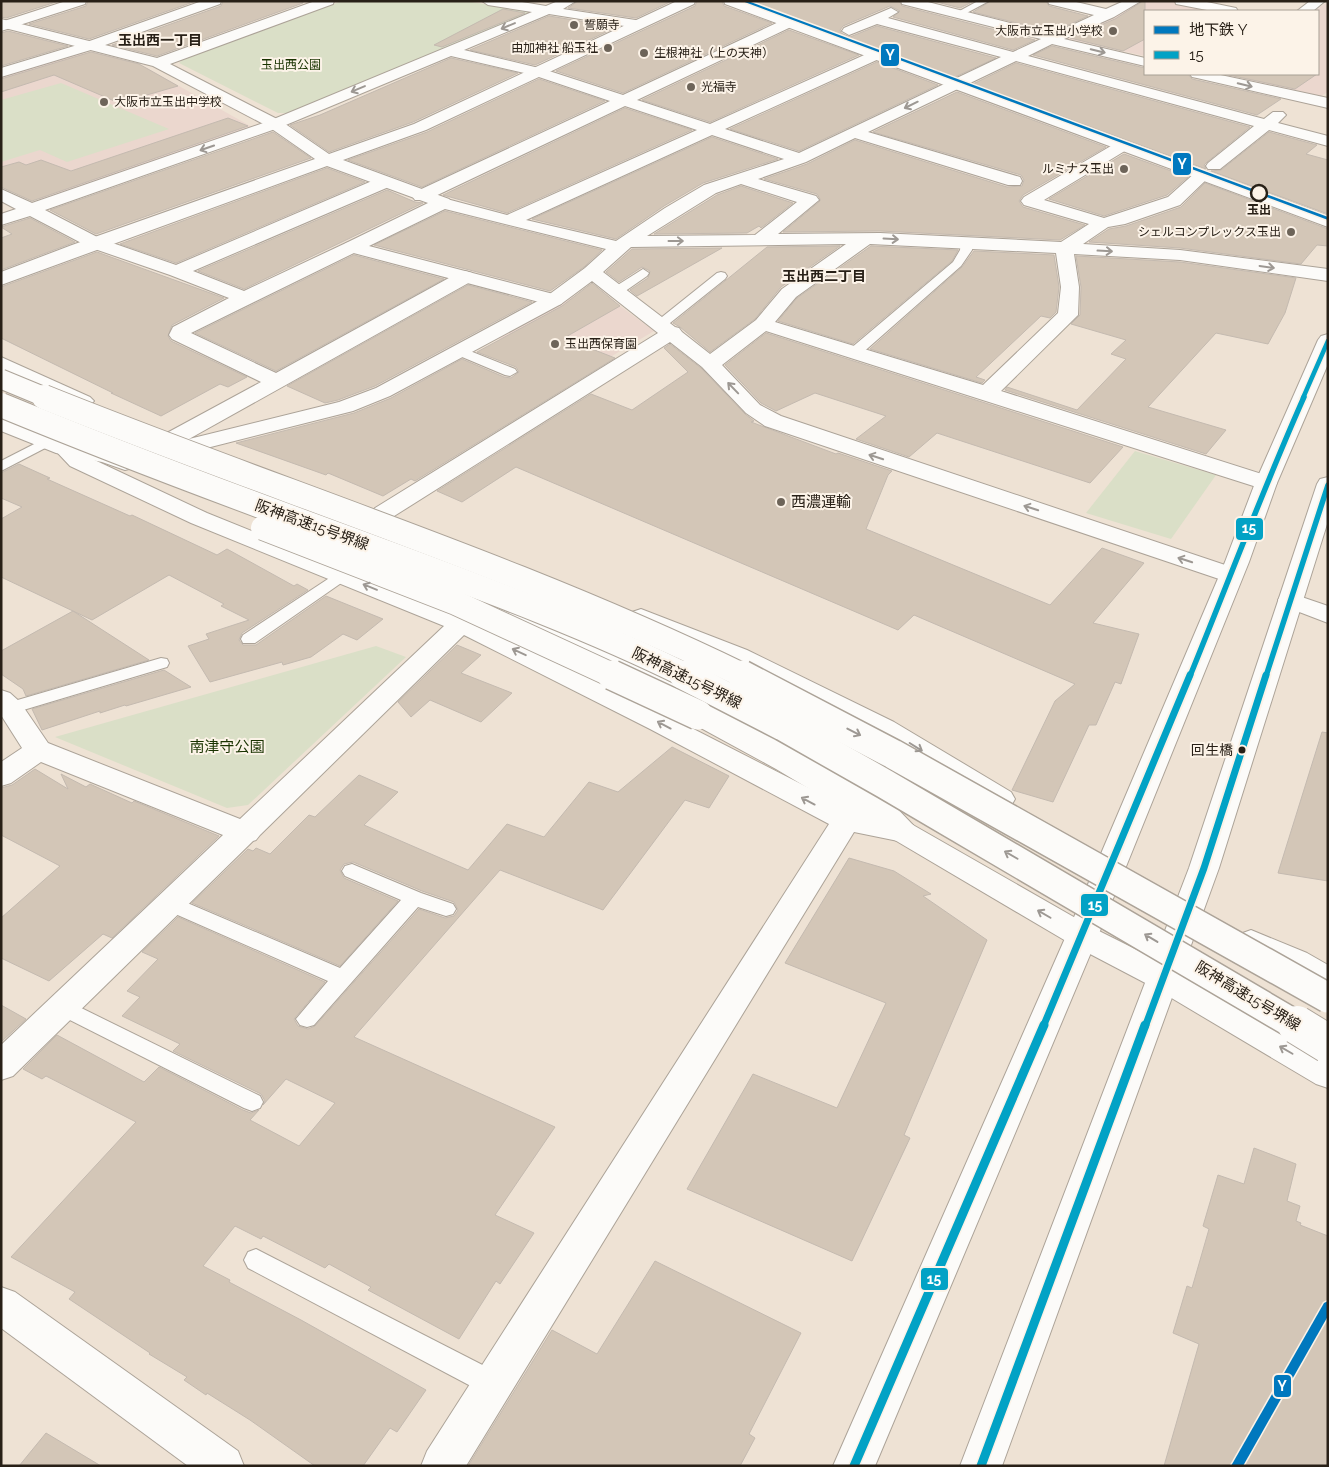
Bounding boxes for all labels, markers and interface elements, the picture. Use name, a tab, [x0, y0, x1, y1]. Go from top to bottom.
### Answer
legend	[1144, 10, 1319, 75]
place label: 誓願寺	[584, 18, 620, 32]
marker: 誓願寺	[568, 19, 580, 31]
text: 地下鉄 Y	[1189, 21, 1248, 39]
one-way arrow	[501, 22, 516, 31]
place label: 大阪市立玉出小学校	[995, 24, 1103, 38]
marker: 大阪市立玉出小学校	[1107, 25, 1119, 37]
district label: 玉出西一丁目	[118, 32, 202, 48]
place label: 由加神社 船玉社	[511, 41, 598, 55]
marker: 由加神社 船玉社	[602, 42, 614, 54]
line badge: Y	[880, 43, 900, 67]
place label: 生根神社（上の天神）	[654, 46, 774, 60]
text: 15	[1189, 46, 1204, 64]
marker: 生根神社（上の天神）	[638, 47, 650, 59]
text: Y	[885, 47, 895, 63]
one-way arrow	[1090, 47, 1106, 56]
park label: 玉出西公園	[261, 58, 321, 72]
place label: 光福寺	[701, 80, 737, 94]
marker: 光福寺	[685, 81, 697, 93]
one-way arrow	[1236, 81, 1252, 90]
one-way arrow	[351, 85, 366, 94]
place label: 大阪市立玉出中学校	[114, 95, 222, 109]
marker: 大阪市立玉出中学校	[98, 96, 110, 108]
one-way arrow	[904, 101, 919, 110]
one-way arrow	[200, 144, 215, 153]
line badge: Y	[1172, 152, 1192, 176]
text: Y	[1177, 156, 1187, 172]
place label: ルミナス玉出	[1042, 162, 1114, 176]
marker: ルミナス玉出	[1118, 163, 1130, 175]
marker: 玉出	[1250, 184, 1268, 202]
place label: 玉出	[1247, 203, 1271, 217]
place label: シェルコンプレックス玉出	[1138, 225, 1281, 239]
marker: シェルコンプレックス玉出	[1285, 226, 1297, 238]
one-way arrow	[883, 234, 899, 243]
one-way arrow	[668, 236, 684, 246]
one-way arrow	[1097, 246, 1113, 255]
one-way arrow	[1259, 262, 1275, 272]
district label: 玉出西二丁目	[782, 268, 866, 284]
place label: 玉出西保育園	[565, 337, 637, 351]
marker: 玉出西保育園	[549, 338, 561, 350]
one-way arrow	[727, 381, 739, 394]
one-way arrow	[869, 452, 885, 461]
place label: 西濃運輸	[791, 493, 851, 511]
street label: 阪神高速15号堺線	[253, 496, 371, 554]
marker: 西濃運輸	[775, 496, 787, 508]
one-way arrow	[1023, 503, 1039, 513]
line badge: 15	[1235, 517, 1264, 541]
text: 15	[1242, 520, 1257, 536]
one-way arrow	[1178, 555, 1193, 564]
one-way arrow	[363, 582, 378, 592]
street label: 阪神高速15号堺線	[629, 644, 745, 712]
one-way arrow	[512, 647, 527, 656]
one-way arrow	[657, 720, 672, 729]
one-way arrow	[846, 728, 861, 737]
park label: 南津守公園	[189, 738, 265, 756]
place label: 回生橋	[1191, 742, 1233, 758]
one-way arrow	[909, 743, 923, 753]
marker: 回生橋	[1237, 745, 1247, 755]
one-way arrow	[801, 796, 816, 805]
one-way arrow	[1004, 850, 1018, 860]
line badge: 15	[1080, 893, 1109, 917]
text: 15	[1088, 897, 1103, 913]
one-way arrow	[1038, 909, 1052, 919]
one-way arrow	[1144, 933, 1158, 943]
street label: 阪神高速15号堺線	[1192, 957, 1304, 1035]
one-way arrow	[1279, 1044, 1293, 1054]
line badge: 15	[920, 1267, 949, 1291]
text: 15	[927, 1271, 942, 1287]
line badge: Y	[1273, 1374, 1292, 1398]
text: Y	[1277, 1378, 1287, 1394]

